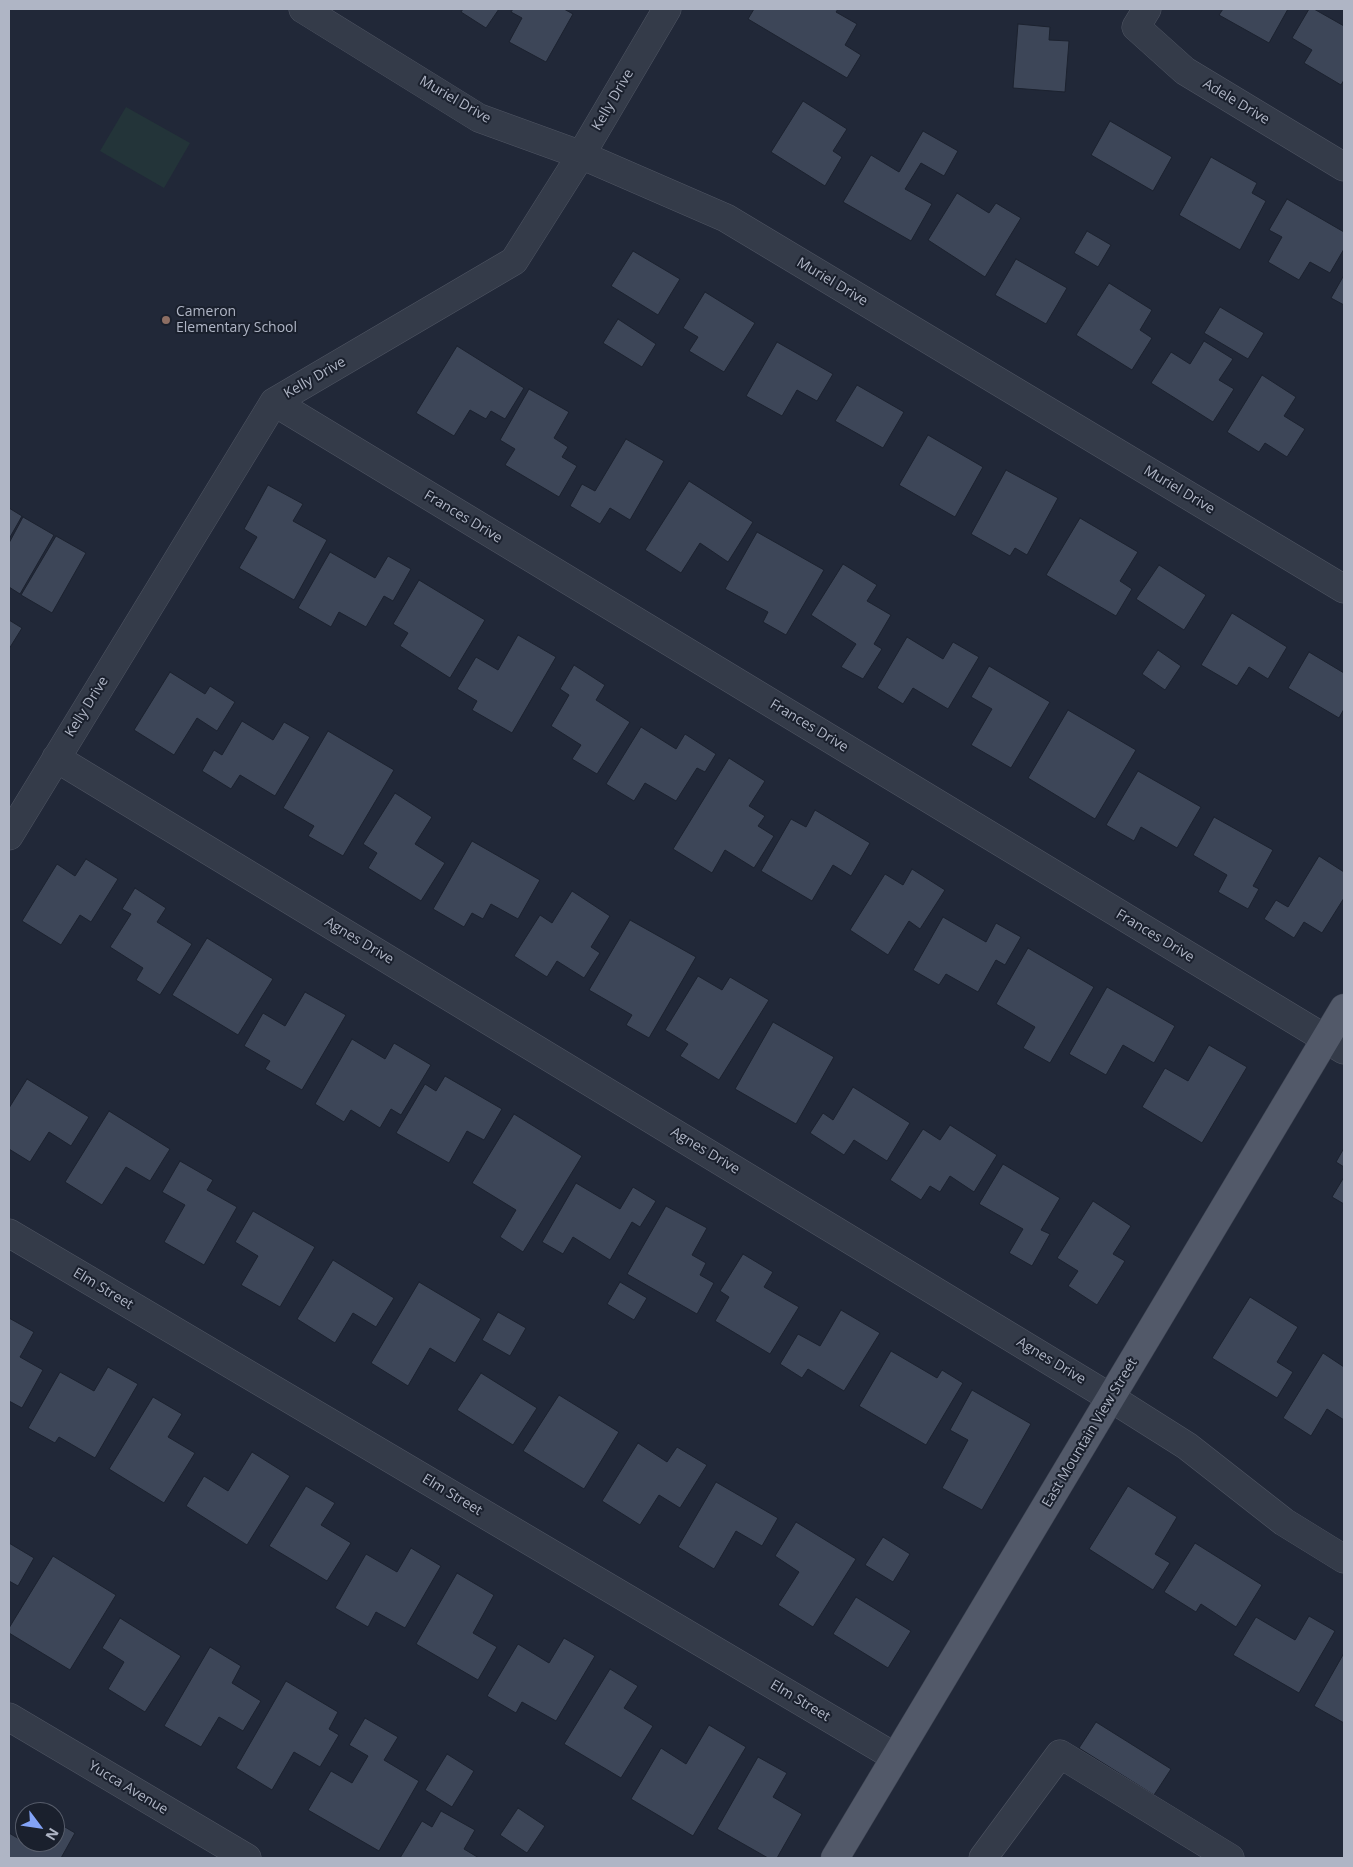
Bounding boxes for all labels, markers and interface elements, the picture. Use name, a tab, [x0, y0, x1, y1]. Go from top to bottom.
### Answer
street label: Kelly Drive	[589, 66, 637, 134]
street label: Muriel Drive	[416, 73, 494, 127]
street label: Adele Drive	[1200, 76, 1272, 128]
street label: Muriel Drive	[794, 254, 870, 310]
place label: Cameron Elementary School	[176, 304, 297, 336]
marker: Cameron Elementary School	[160, 314, 172, 326]
street label: Kelly Drive	[281, 354, 349, 402]
street label: Muriel Drive	[1141, 462, 1217, 518]
street label: Frances Drive	[421, 487, 505, 547]
street label: Kelly Drive	[62, 674, 112, 740]
street label: Frances Drive	[767, 696, 851, 756]
street label: Frances Drive	[1113, 906, 1197, 966]
street label: Agnes Drive	[321, 914, 397, 968]
street label: Agnes Drive	[667, 1124, 743, 1178]
street label: Elm Street	[70, 1265, 136, 1313]
street label: Agnes Drive	[1013, 1334, 1089, 1388]
street label: East Mountain View Street	[1039, 1355, 1141, 1511]
street label: Elm Street	[419, 1471, 485, 1519]
street label: Elm Street	[767, 1677, 833, 1725]
street label: Yucca Avenue	[85, 1758, 171, 1818]
north arrow	[15, 1802, 65, 1852]
text: N	[41, 1825, 64, 1844]

